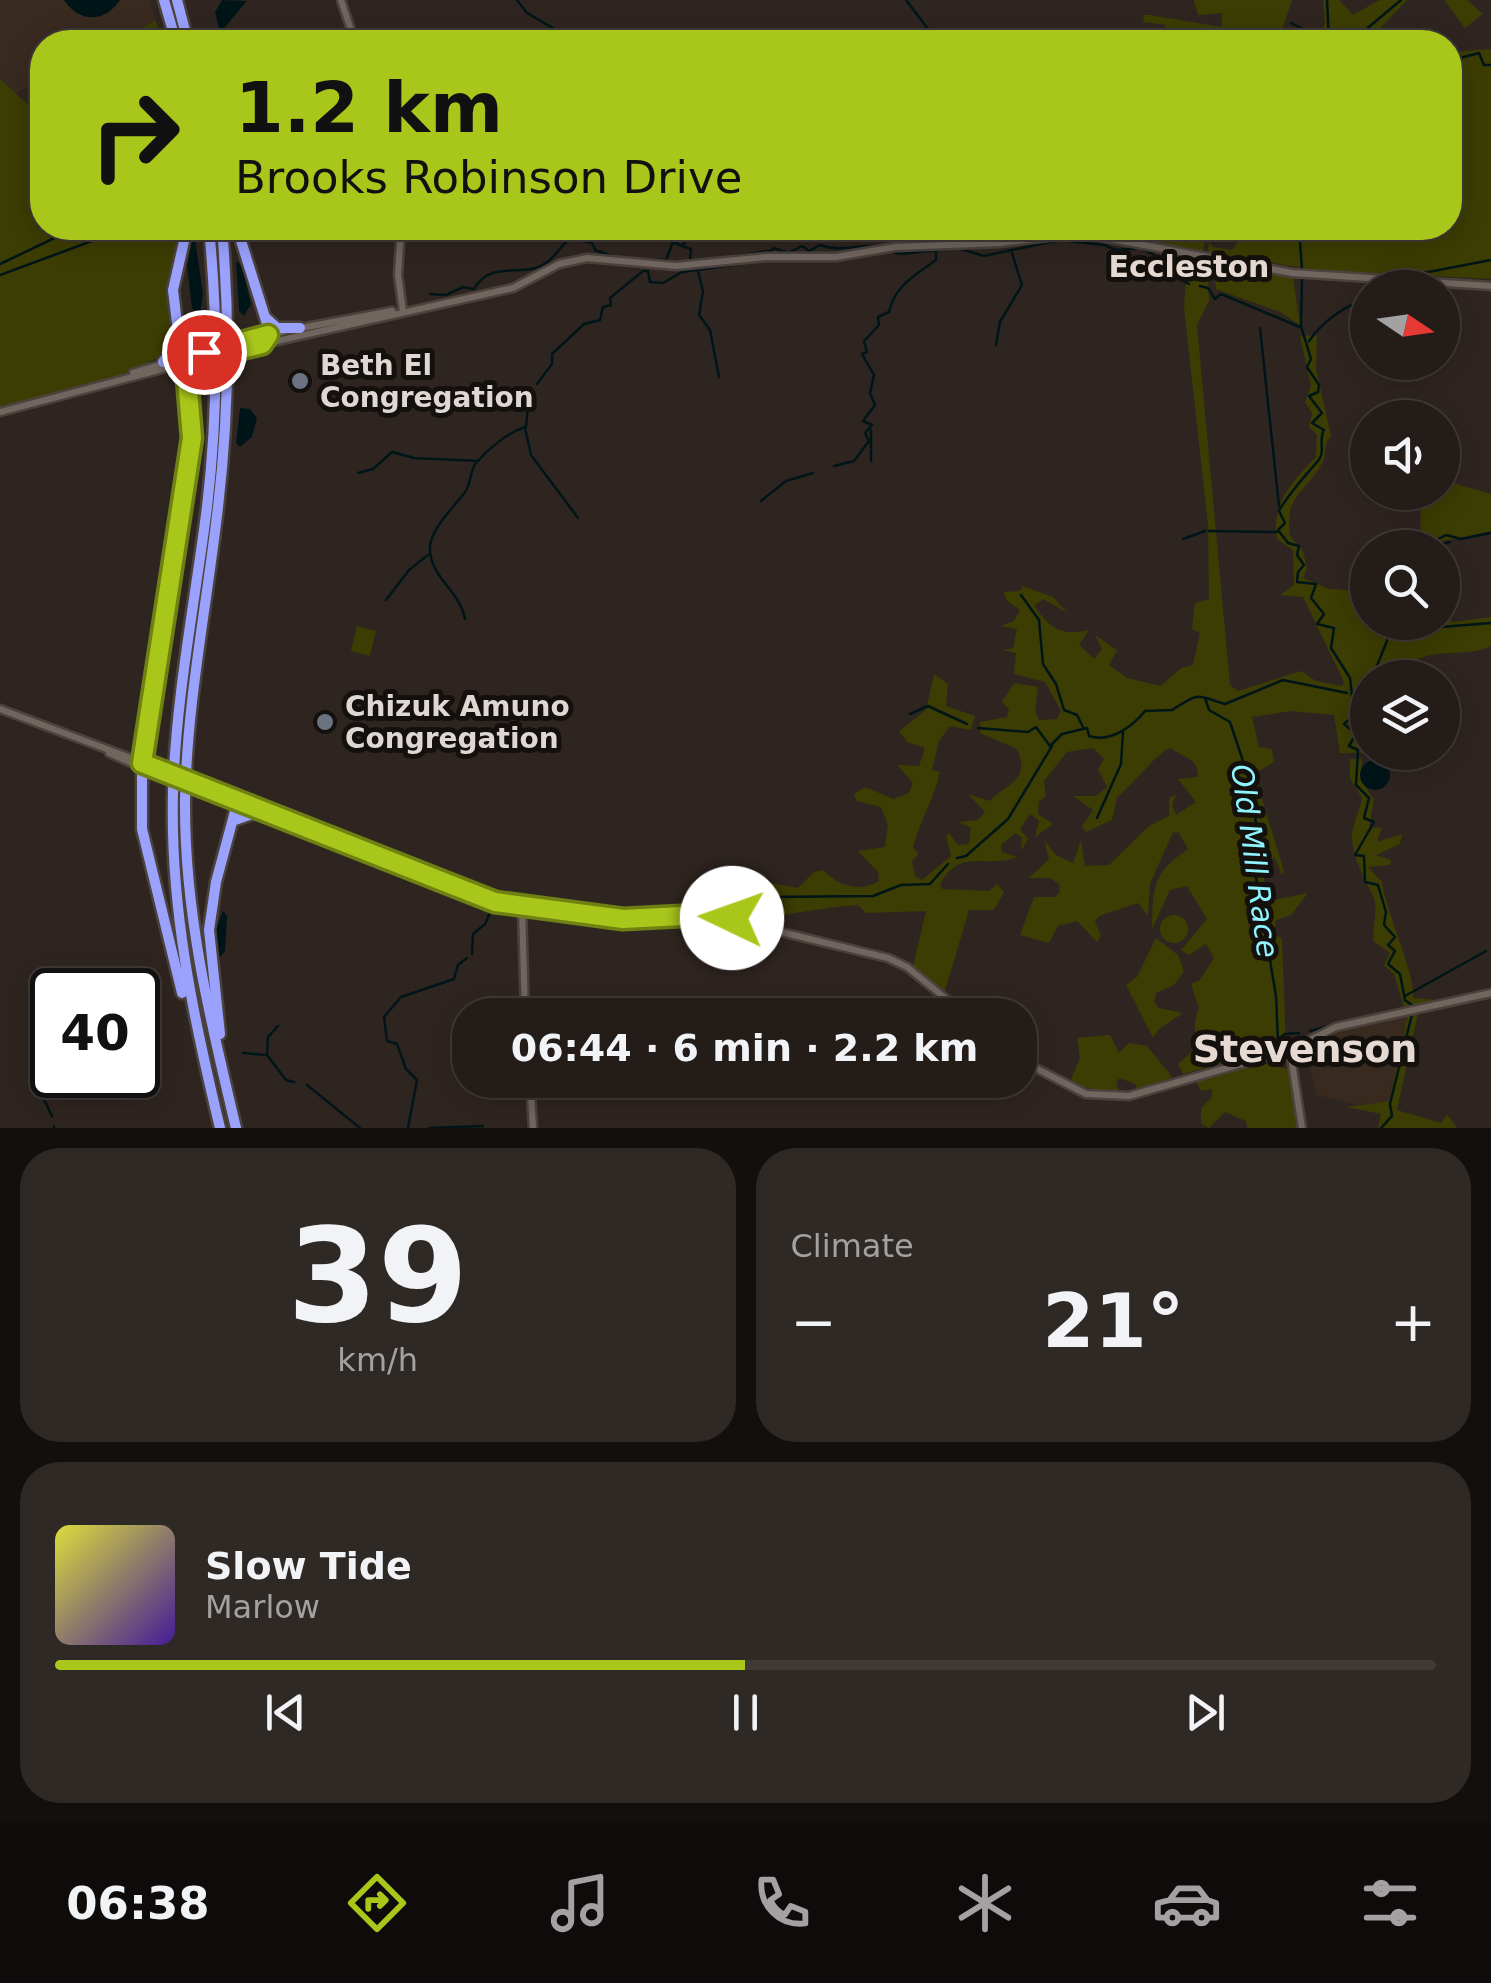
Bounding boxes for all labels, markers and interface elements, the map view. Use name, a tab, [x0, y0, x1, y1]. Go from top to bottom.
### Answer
text: 1.2 km	[235, 67, 503, 149]
icon: right	[70, 70, 200, 200]
text: Brooks Robinson Drive	[235, 151, 742, 204]
district label: Eccleston	[1109, 249, 1269, 284]
north arrow	[1350, 270, 1460, 380]
map controls	[1350, 270, 1460, 770]
pin	[162, 310, 247, 395]
icon: arrive	[177, 325, 232, 380]
place label: Beth El Congregation	[320, 349, 534, 414]
marker: Beth El Congregation	[289, 370, 311, 392]
button: sound	[1350, 400, 1460, 510]
button: search	[1350, 530, 1460, 640]
button: layers	[1350, 660, 1460, 770]
place label: Chizuk Amuno Congregation	[345, 690, 570, 755]
marker: Chizuk Amuno Congregation	[314, 711, 336, 733]
water label: Old Mill Race	[1224, 762, 1286, 960]
position arrow	[680, 866, 784, 970]
speed limit sign: 40	[30, 968, 160, 1098]
text: 06:44 · 6 min · 2.2 km	[511, 1026, 978, 1070]
district label: Stevenson	[1193, 1027, 1417, 1071]
text: 39	[287, 1200, 468, 1352]
text: Climate	[791, 1227, 914, 1265]
text: 21°	[1042, 1277, 1184, 1365]
text: −	[791, 1290, 837, 1354]
text: +	[1390, 1290, 1436, 1354]
text: km/h	[337, 1341, 418, 1379]
text: Slow Tide	[205, 1544, 412, 1588]
text: Marlow	[205, 1588, 320, 1626]
icon: previous	[258, 1685, 313, 1740]
icon: pause	[718, 1685, 773, 1740]
icon: next	[1178, 1685, 1233, 1740]
icon: directions	[342, 1868, 412, 1938]
icon: music	[545, 1868, 615, 1938]
icon: phone	[747, 1868, 817, 1938]
icon: climate	[950, 1868, 1020, 1938]
icon: car	[1152, 1868, 1222, 1938]
icon: filters	[1355, 1868, 1425, 1938]
text: 06:38	[66, 1877, 210, 1930]

